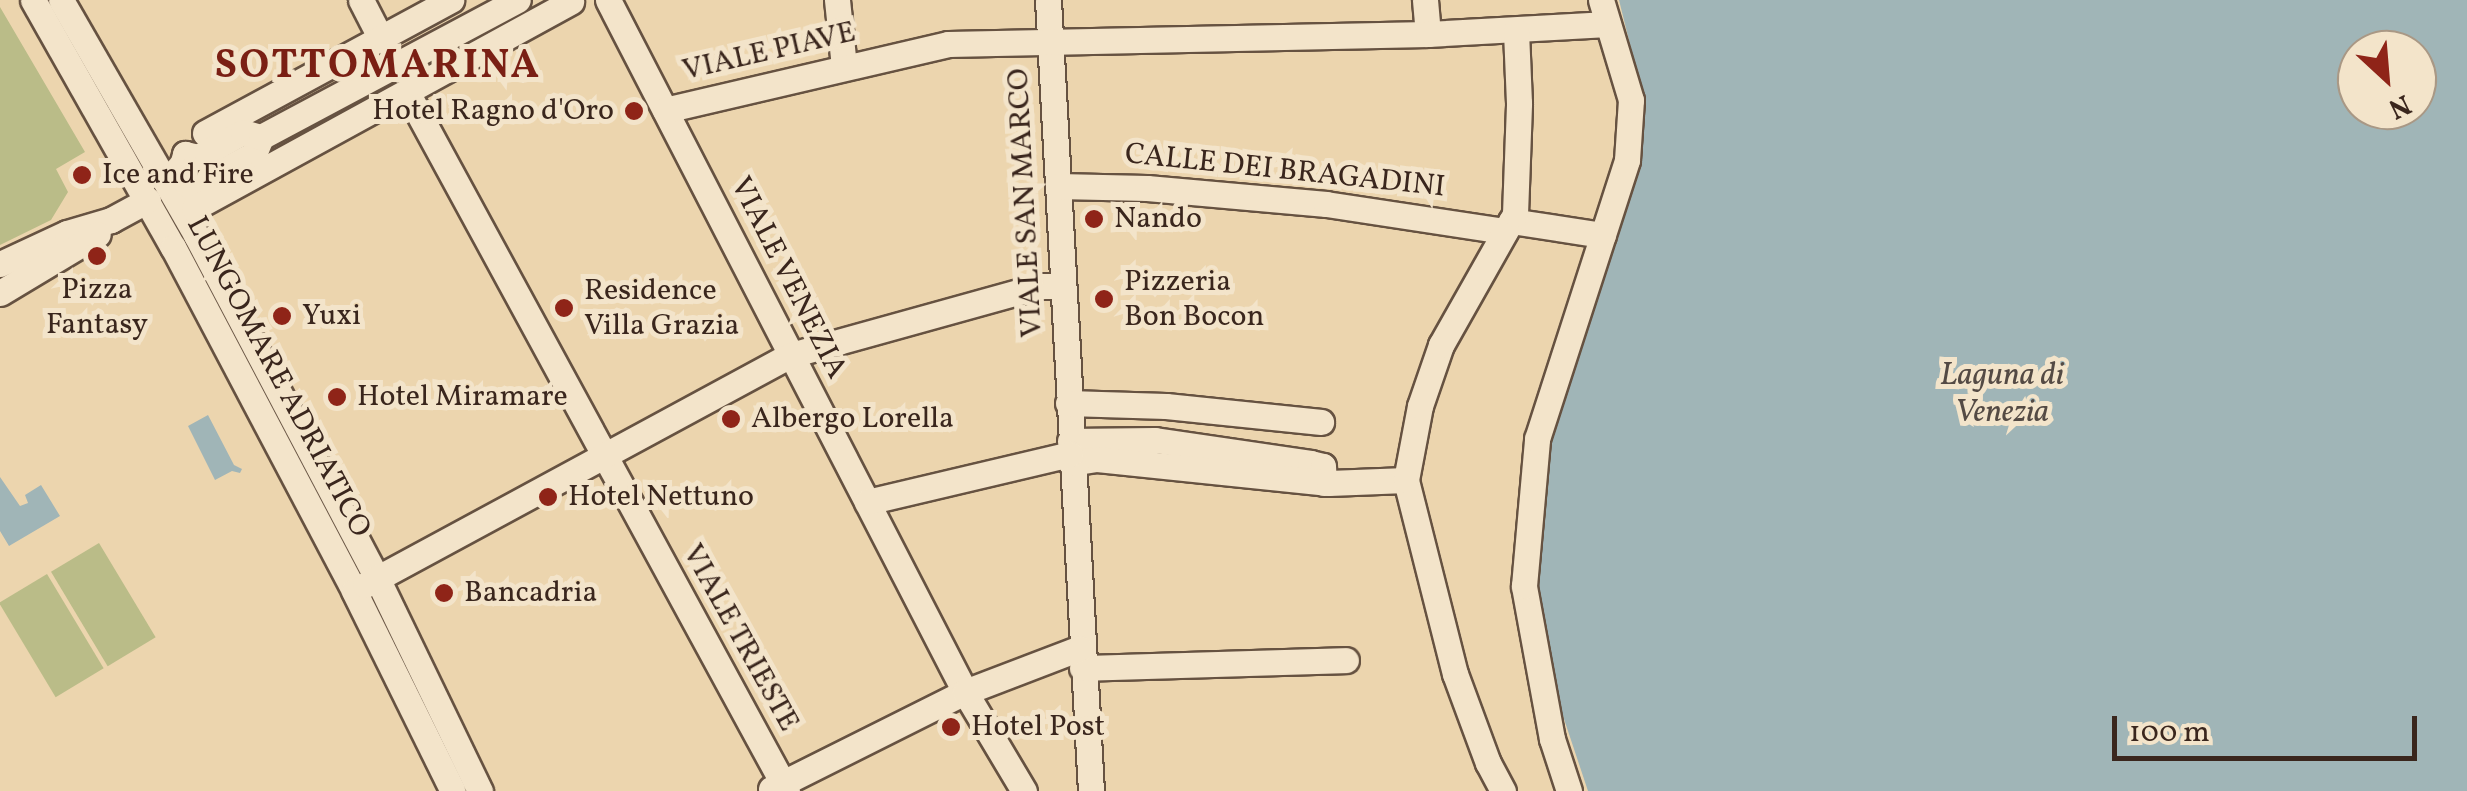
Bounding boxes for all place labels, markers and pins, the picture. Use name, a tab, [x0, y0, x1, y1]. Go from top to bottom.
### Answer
place label: Hotel Ragno d'Oro	[372, 93, 614, 129]
marker: Hotel Ragno d'Oro	[623, 100, 645, 122]
place label: Ice and Fire	[102, 157, 254, 193]
marker: Ice and Fire	[71, 164, 93, 186]
place label: Nando	[1114, 201, 1202, 237]
marker: Nando	[1083, 208, 1105, 230]
marker: Pizza Fantasy	[86, 245, 108, 267]
place label: Pizzeria Bon Bocon	[1124, 264, 1264, 334]
place label: Pizza Fantasy	[46, 272, 148, 342]
place label: Residence Villa Grazia	[584, 273, 739, 344]
marker: Pizzeria Bon Bocon	[1093, 288, 1115, 310]
marker: Residence Villa Grazia	[553, 297, 575, 319]
place label: Yuxi	[302, 298, 361, 334]
marker: Yuxi	[271, 305, 293, 327]
place label: Hotel Miramare	[357, 379, 568, 415]
marker: Hotel Miramare	[326, 386, 348, 408]
place label: Albergo Lorella	[751, 401, 954, 437]
marker: Albergo Lorella	[720, 408, 742, 430]
place label: Hotel Nettuno	[568, 479, 754, 515]
marker: Hotel Nettuno	[537, 486, 559, 508]
place label: Bancadria	[464, 575, 597, 611]
marker: Bancadria	[433, 582, 455, 604]
place label: Hotel Post	[971, 709, 1105, 745]
marker: Hotel Post	[940, 716, 962, 738]

